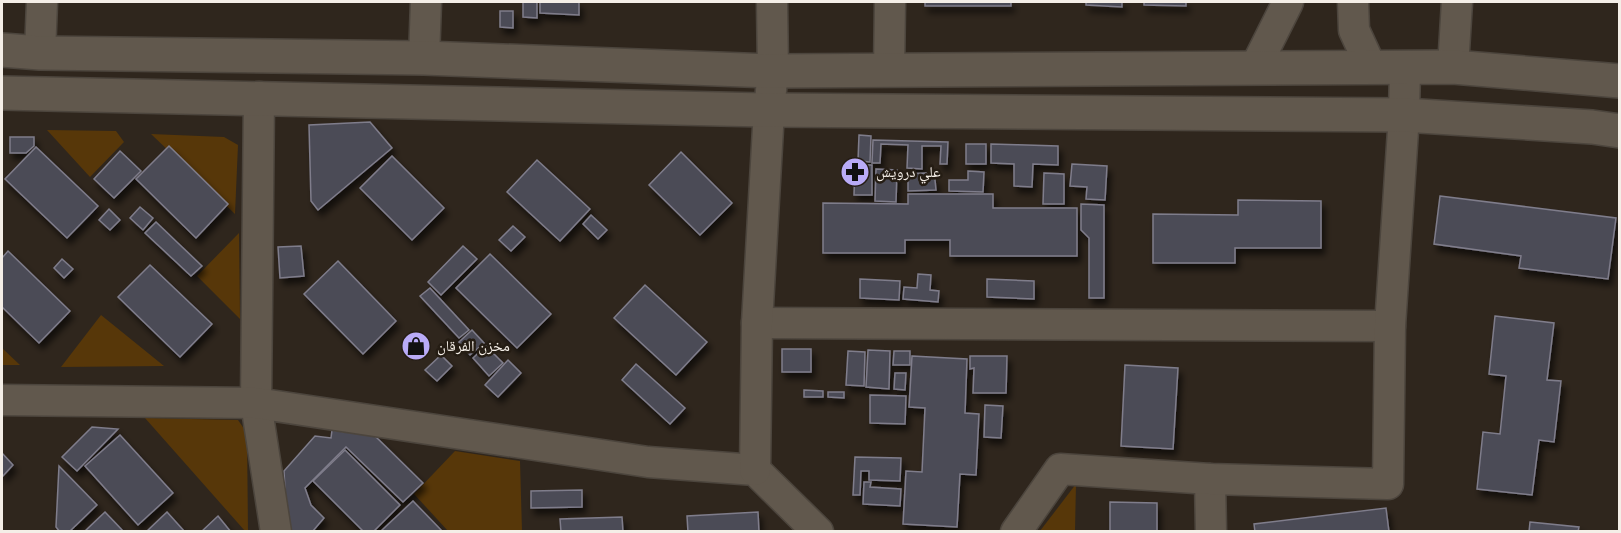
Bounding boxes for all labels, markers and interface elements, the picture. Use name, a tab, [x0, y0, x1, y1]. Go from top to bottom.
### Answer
pharmacy icon: علي درويش	[839, 156, 871, 188]
place label: علي درويش	[876, 163, 941, 184]
shop icon: مخزن الفرقان	[400, 330, 432, 362]
place label: مخزن الفرقان	[437, 337, 510, 356]

